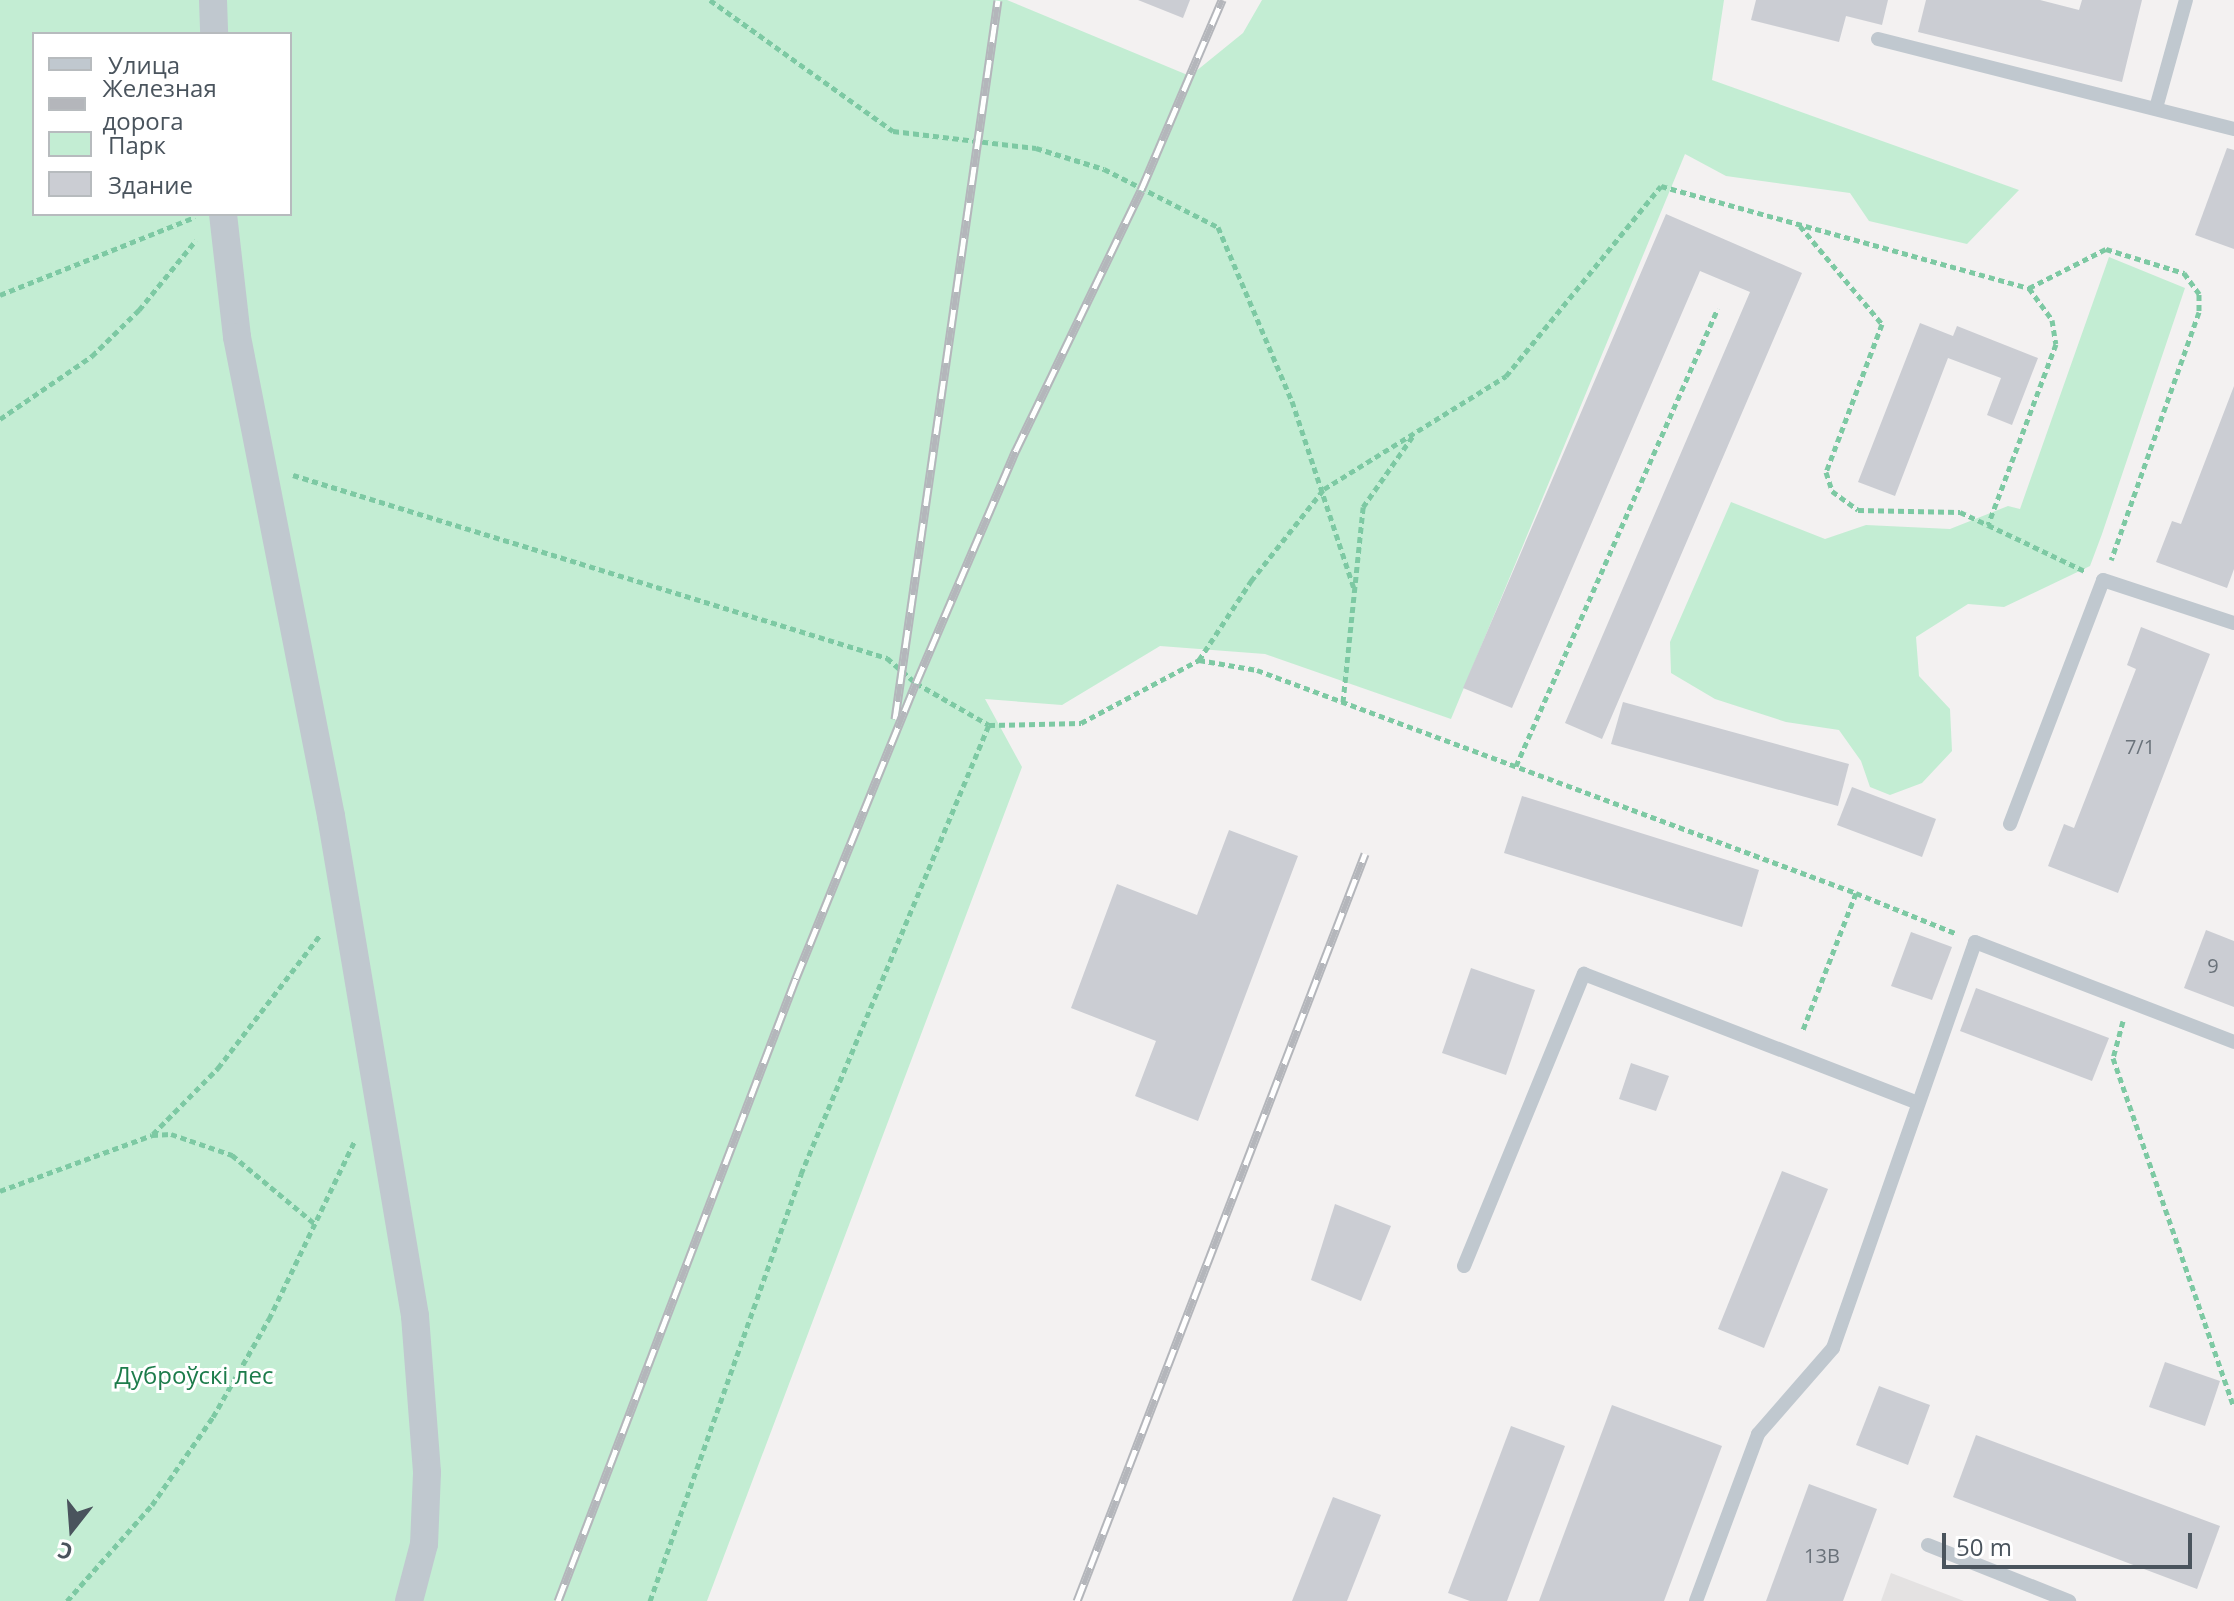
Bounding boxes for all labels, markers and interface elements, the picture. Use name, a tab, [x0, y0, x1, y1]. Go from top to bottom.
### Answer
legend	[32, 32, 292, 216]
text: Улица	[108, 48, 180, 81]
text: Железная дорога	[102, 71, 217, 137]
text: Парк	[108, 128, 166, 161]
text: Здание	[108, 168, 193, 201]
house number: 7/1	[2125, 734, 2155, 758]
house number: 9	[2207, 953, 2219, 977]
park label: Дуброўскі лес	[115, 1361, 273, 1389]
north arrow	[32, 1489, 112, 1569]
scale bar	[1946, 1517, 2196, 1567]
text: 50 m	[1956, 1530, 2012, 1563]
text: С	[54, 1536, 76, 1568]
house number: 13В	[1804, 1543, 1840, 1567]

